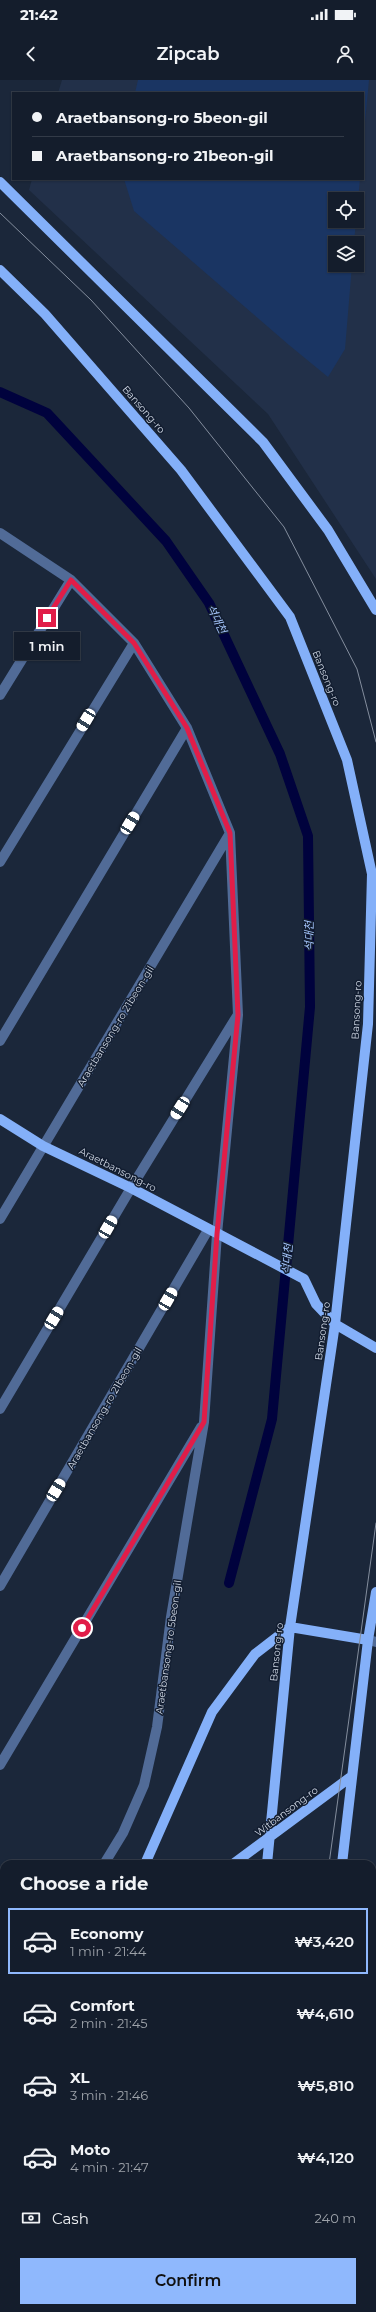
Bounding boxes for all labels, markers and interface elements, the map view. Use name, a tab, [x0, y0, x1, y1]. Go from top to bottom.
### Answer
text: 21:42	[20, 5, 58, 24]
icon: back	[20, 43, 42, 65]
text: Zipcab	[156, 43, 220, 65]
icon: person	[334, 43, 356, 65]
text: Araetbansong-ro 5beon-gil	[56, 108, 268, 127]
text: Araetbansong-ro 21beon-gil	[56, 146, 274, 165]
map controls	[328, 192, 364, 272]
button: locate	[328, 192, 364, 228]
button: layers	[328, 236, 364, 272]
street label: Bansong-ro	[119, 383, 168, 436]
water label: 석대천	[204, 602, 231, 637]
route end	[38, 609, 56, 627]
callout: 1 min	[14, 632, 80, 660]
text: 1 min	[30, 638, 64, 654]
street label: Bansong-ro	[309, 648, 344, 708]
car	[75, 707, 97, 733]
car	[119, 810, 141, 836]
water label: 석대천	[302, 919, 316, 951]
street label: Araetbansong-ro 21beon-gil	[74, 963, 157, 1089]
street label: Bansong-ro	[348, 980, 365, 1040]
car	[169, 1095, 191, 1121]
street label: Araetbansong-ro	[77, 1144, 159, 1195]
car	[97, 1214, 119, 1240]
water label: 석대천	[279, 1241, 295, 1275]
car	[157, 1286, 179, 1312]
street label: Bansong-ro	[312, 1301, 333, 1361]
car	[43, 1305, 65, 1331]
street label: Araetbansong-ro 21beon-gil	[64, 1345, 145, 1472]
car	[45, 1477, 67, 1503]
street label: Araetbansong-ro 5beon-gil	[153, 1579, 184, 1715]
route start	[73, 1619, 91, 1637]
street label: Bansong-ro	[267, 1622, 286, 1682]
street label: Witbansong-ro	[252, 1783, 320, 1839]
text: Choose a ride	[20, 1873, 148, 1895]
icon: car	[22, 1923, 58, 1959]
text: Economy	[70, 1924, 143, 1943]
text: ₩3,420	[294, 1932, 354, 1951]
text: 1 min · 21:44	[70, 1943, 146, 1959]
icon: car	[22, 1995, 58, 2031]
text: Comfort	[70, 1996, 135, 2015]
text: ₩4,610	[297, 2004, 354, 2023]
text: 2 min · 21:45	[70, 2015, 148, 2031]
icon: car	[22, 2067, 58, 2103]
text: XL	[70, 2068, 89, 2087]
text: ₩5,810	[298, 2076, 354, 2095]
text: 3 min · 21:46	[70, 2087, 148, 2103]
icon: car	[22, 2139, 58, 2175]
text: Moto	[70, 2140, 110, 2159]
text: ₩4,120	[297, 2148, 354, 2167]
text: 4 min · 21:47	[70, 2159, 149, 2175]
icon: cash	[20, 2207, 42, 2229]
text: Cash	[52, 2209, 89, 2228]
text: 240 m	[315, 2210, 356, 2226]
button: Confirm	[20, 2258, 356, 2304]

